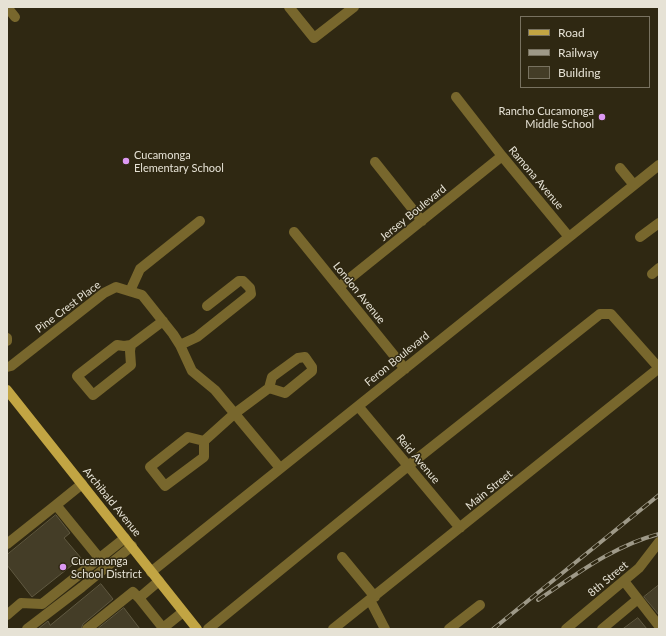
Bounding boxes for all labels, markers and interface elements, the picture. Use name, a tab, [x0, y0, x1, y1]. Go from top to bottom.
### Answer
legend	[520, 16, 650, 88]
text: Road	[558, 25, 585, 40]
text: Railway	[558, 45, 598, 60]
text: Building	[558, 65, 601, 80]
place label: Rancho Cucamonga Middle School	[498, 104, 594, 130]
marker: Rancho Cucamonga Middle School	[597, 112, 607, 122]
street label: Ramona Avenue	[506, 144, 566, 212]
place label: Cucamonga Elementary School	[134, 148, 224, 174]
marker: Cucamonga Elementary School	[121, 156, 131, 166]
street label: Jersey Boulevard	[377, 182, 449, 244]
street label: London Avenue	[330, 260, 388, 326]
street label: Pine Crest Place	[33, 278, 103, 336]
street label: Feron Boulevard	[362, 329, 432, 389]
street label: Reid Avenue	[394, 432, 442, 486]
street label: Archibald Avenue	[80, 465, 144, 539]
street label: Main Street	[463, 467, 515, 513]
place label: Cucamonga School District	[71, 554, 142, 580]
street label: 8th Street	[585, 558, 631, 600]
marker: Cucamonga School District	[58, 562, 68, 572]

